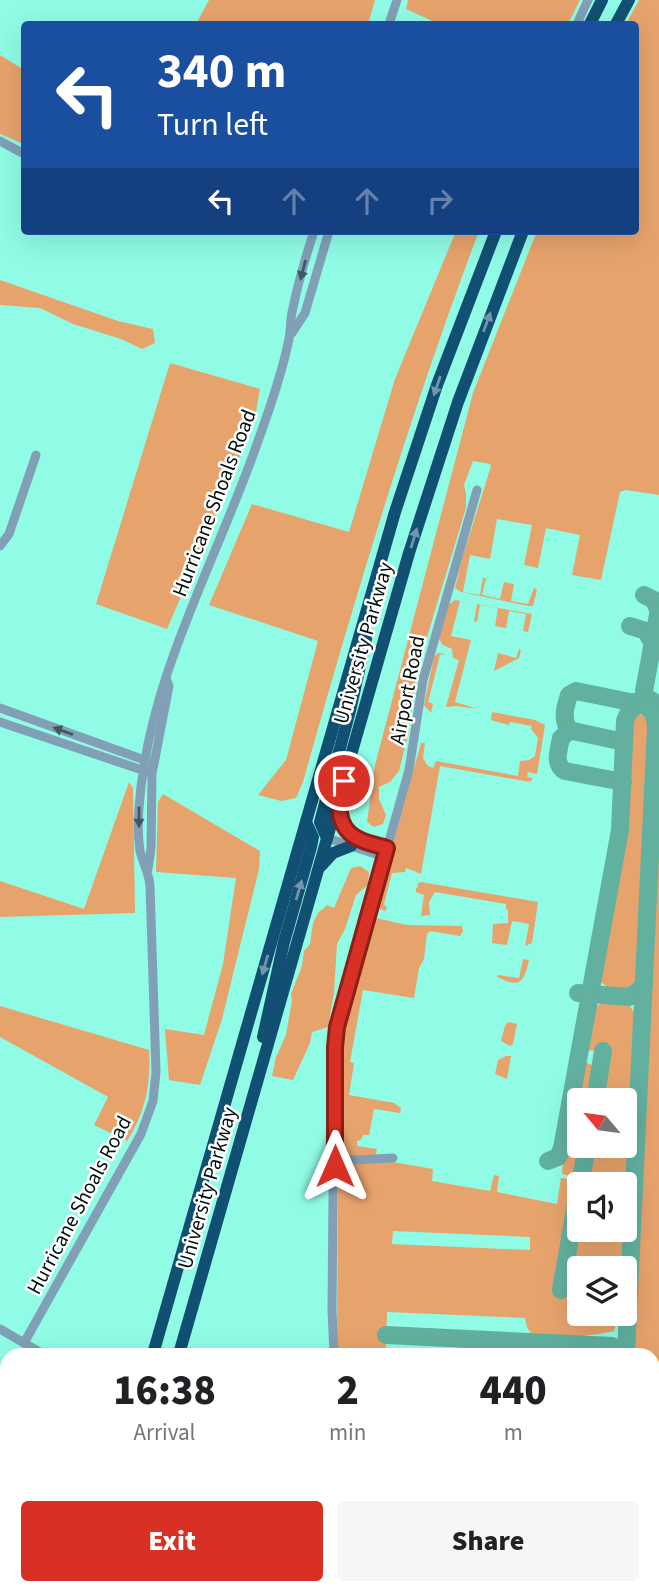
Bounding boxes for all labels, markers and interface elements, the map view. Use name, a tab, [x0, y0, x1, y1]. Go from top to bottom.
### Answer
text: 340 m	[157, 37, 286, 107]
icon: left	[42, 49, 133, 140]
text: Turn left	[157, 102, 268, 148]
icon: left	[202, 182, 240, 220]
icon: ahead	[275, 182, 313, 220]
icon: ahead	[348, 182, 386, 220]
icon: right	[421, 182, 459, 220]
one-way arrow	[297, 259, 308, 281]
one-way arrow	[482, 312, 493, 333]
one-way arrow	[431, 376, 442, 397]
street label: Hurricane Shoals Road	[164, 405, 264, 601]
one-way arrow	[410, 527, 420, 548]
street label: University Parkway	[326, 558, 401, 727]
street label: Airport Road	[382, 633, 432, 747]
one-way arrow	[53, 725, 74, 736]
pin	[314, 751, 374, 811]
icon: arrive	[325, 762, 363, 800]
one-way arrow	[133, 806, 145, 828]
one-way arrow	[294, 880, 304, 901]
one-way arrow	[259, 955, 269, 976]
north arrow	[567, 1088, 637, 1158]
map controls	[567, 1088, 637, 1326]
street label: University Parkway	[170, 1103, 245, 1272]
street label: Hurricane Shoals Road	[19, 1110, 139, 1300]
position arrow	[298, 1129, 372, 1203]
button: sound	[567, 1172, 637, 1242]
button: layers	[567, 1256, 637, 1326]
text: 16:38	[113, 1361, 216, 1421]
text: 2	[336, 1361, 359, 1421]
text: 440	[480, 1361, 547, 1421]
text: Arrival	[134, 1416, 195, 1449]
text: min	[329, 1416, 366, 1449]
text: m	[504, 1416, 523, 1449]
button: Exit	[21, 1501, 323, 1581]
button: Share	[337, 1501, 639, 1581]

